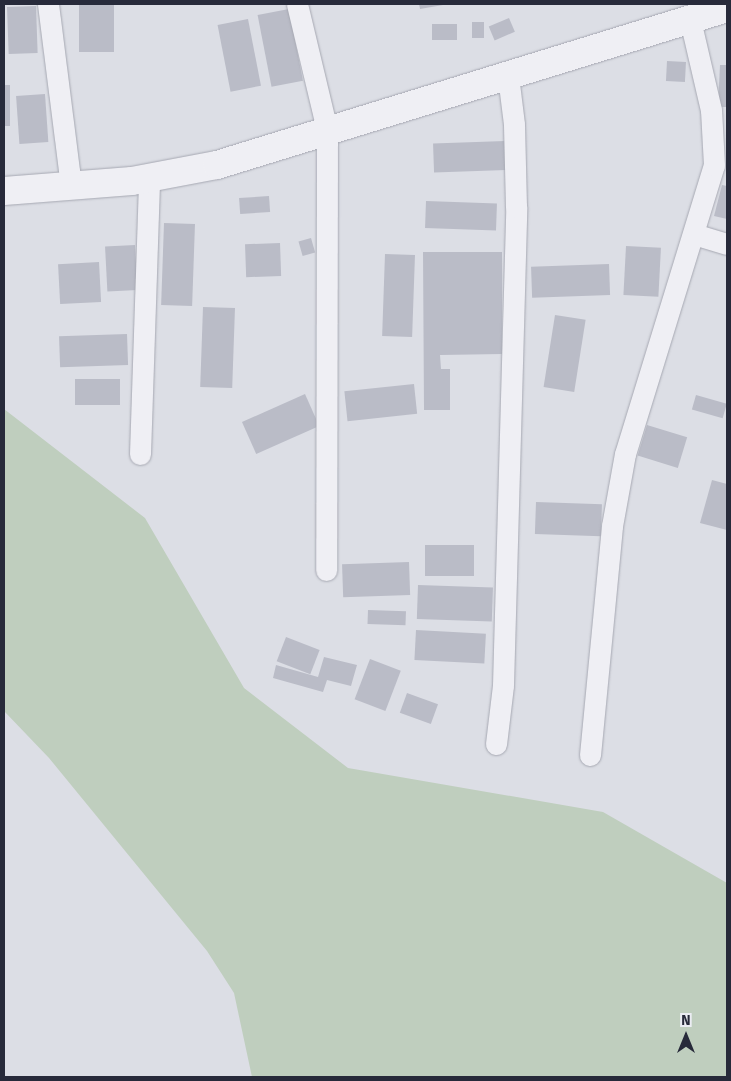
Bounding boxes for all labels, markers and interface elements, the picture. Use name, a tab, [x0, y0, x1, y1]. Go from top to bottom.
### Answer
north arrow	[661, 1011, 711, 1061]
text: N	[681, 1012, 691, 1029]

